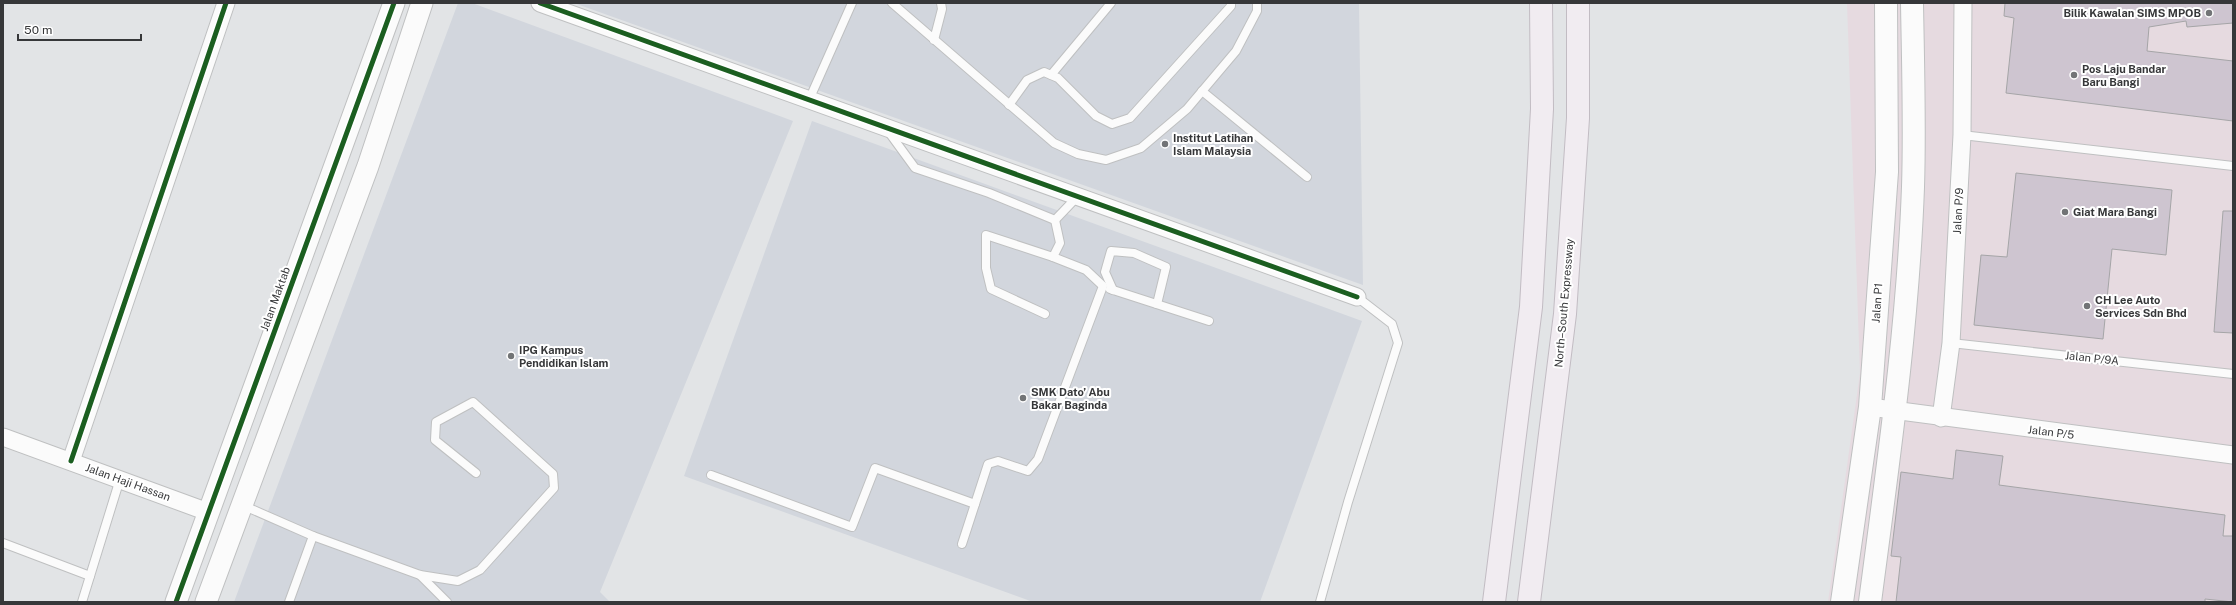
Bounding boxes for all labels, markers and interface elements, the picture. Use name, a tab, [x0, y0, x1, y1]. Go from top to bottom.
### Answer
place label: Bilik Kawalan SIMS MPOB	[2063, 7, 2201, 19]
marker: Bilik Kawalan SIMS MPOB	[2204, 8, 2214, 18]
scale bar	[18, 16, 141, 42]
text: 50 m	[24, 23, 52, 37]
place label: Pos Laju Bandar Baru Bangi	[2082, 63, 2166, 88]
marker: Pos Laju Bandar Baru Bangi	[2069, 70, 2079, 80]
place label: Institut Latihan Islam Malaysia	[1173, 132, 1253, 157]
marker: Institut Latihan Islam Malaysia	[1160, 139, 1170, 149]
street label: Jalan P/9	[1951, 187, 1965, 235]
place label: Giat Mara Bangi	[2073, 206, 2157, 218]
marker: Giat Mara Bangi	[2060, 207, 2070, 217]
street label: North–South Expressway	[1552, 238, 1576, 368]
street label: Jalan Maktab	[258, 265, 292, 333]
street label: Jalan P1	[1870, 283, 1884, 323]
place label: CH Lee Auto Services Sdn Bhd	[2095, 294, 2187, 319]
marker: CH Lee Auto Services Sdn Bhd	[2082, 301, 2092, 311]
place label: IPG Kampus Pendidikan Islam	[519, 344, 609, 369]
street label: Jalan P/9A	[2064, 349, 2120, 367]
marker: IPG Kampus Pendidikan Islam	[506, 351, 516, 361]
place label: SMK Dato’ Abu Bakar Baginda	[1031, 386, 1110, 411]
marker: SMK Dato’ Abu Bakar Baginda	[1018, 393, 1028, 403]
street label: Jalan P/5	[2027, 423, 2075, 441]
street label: Jalan Haji Hassan	[84, 461, 172, 503]

